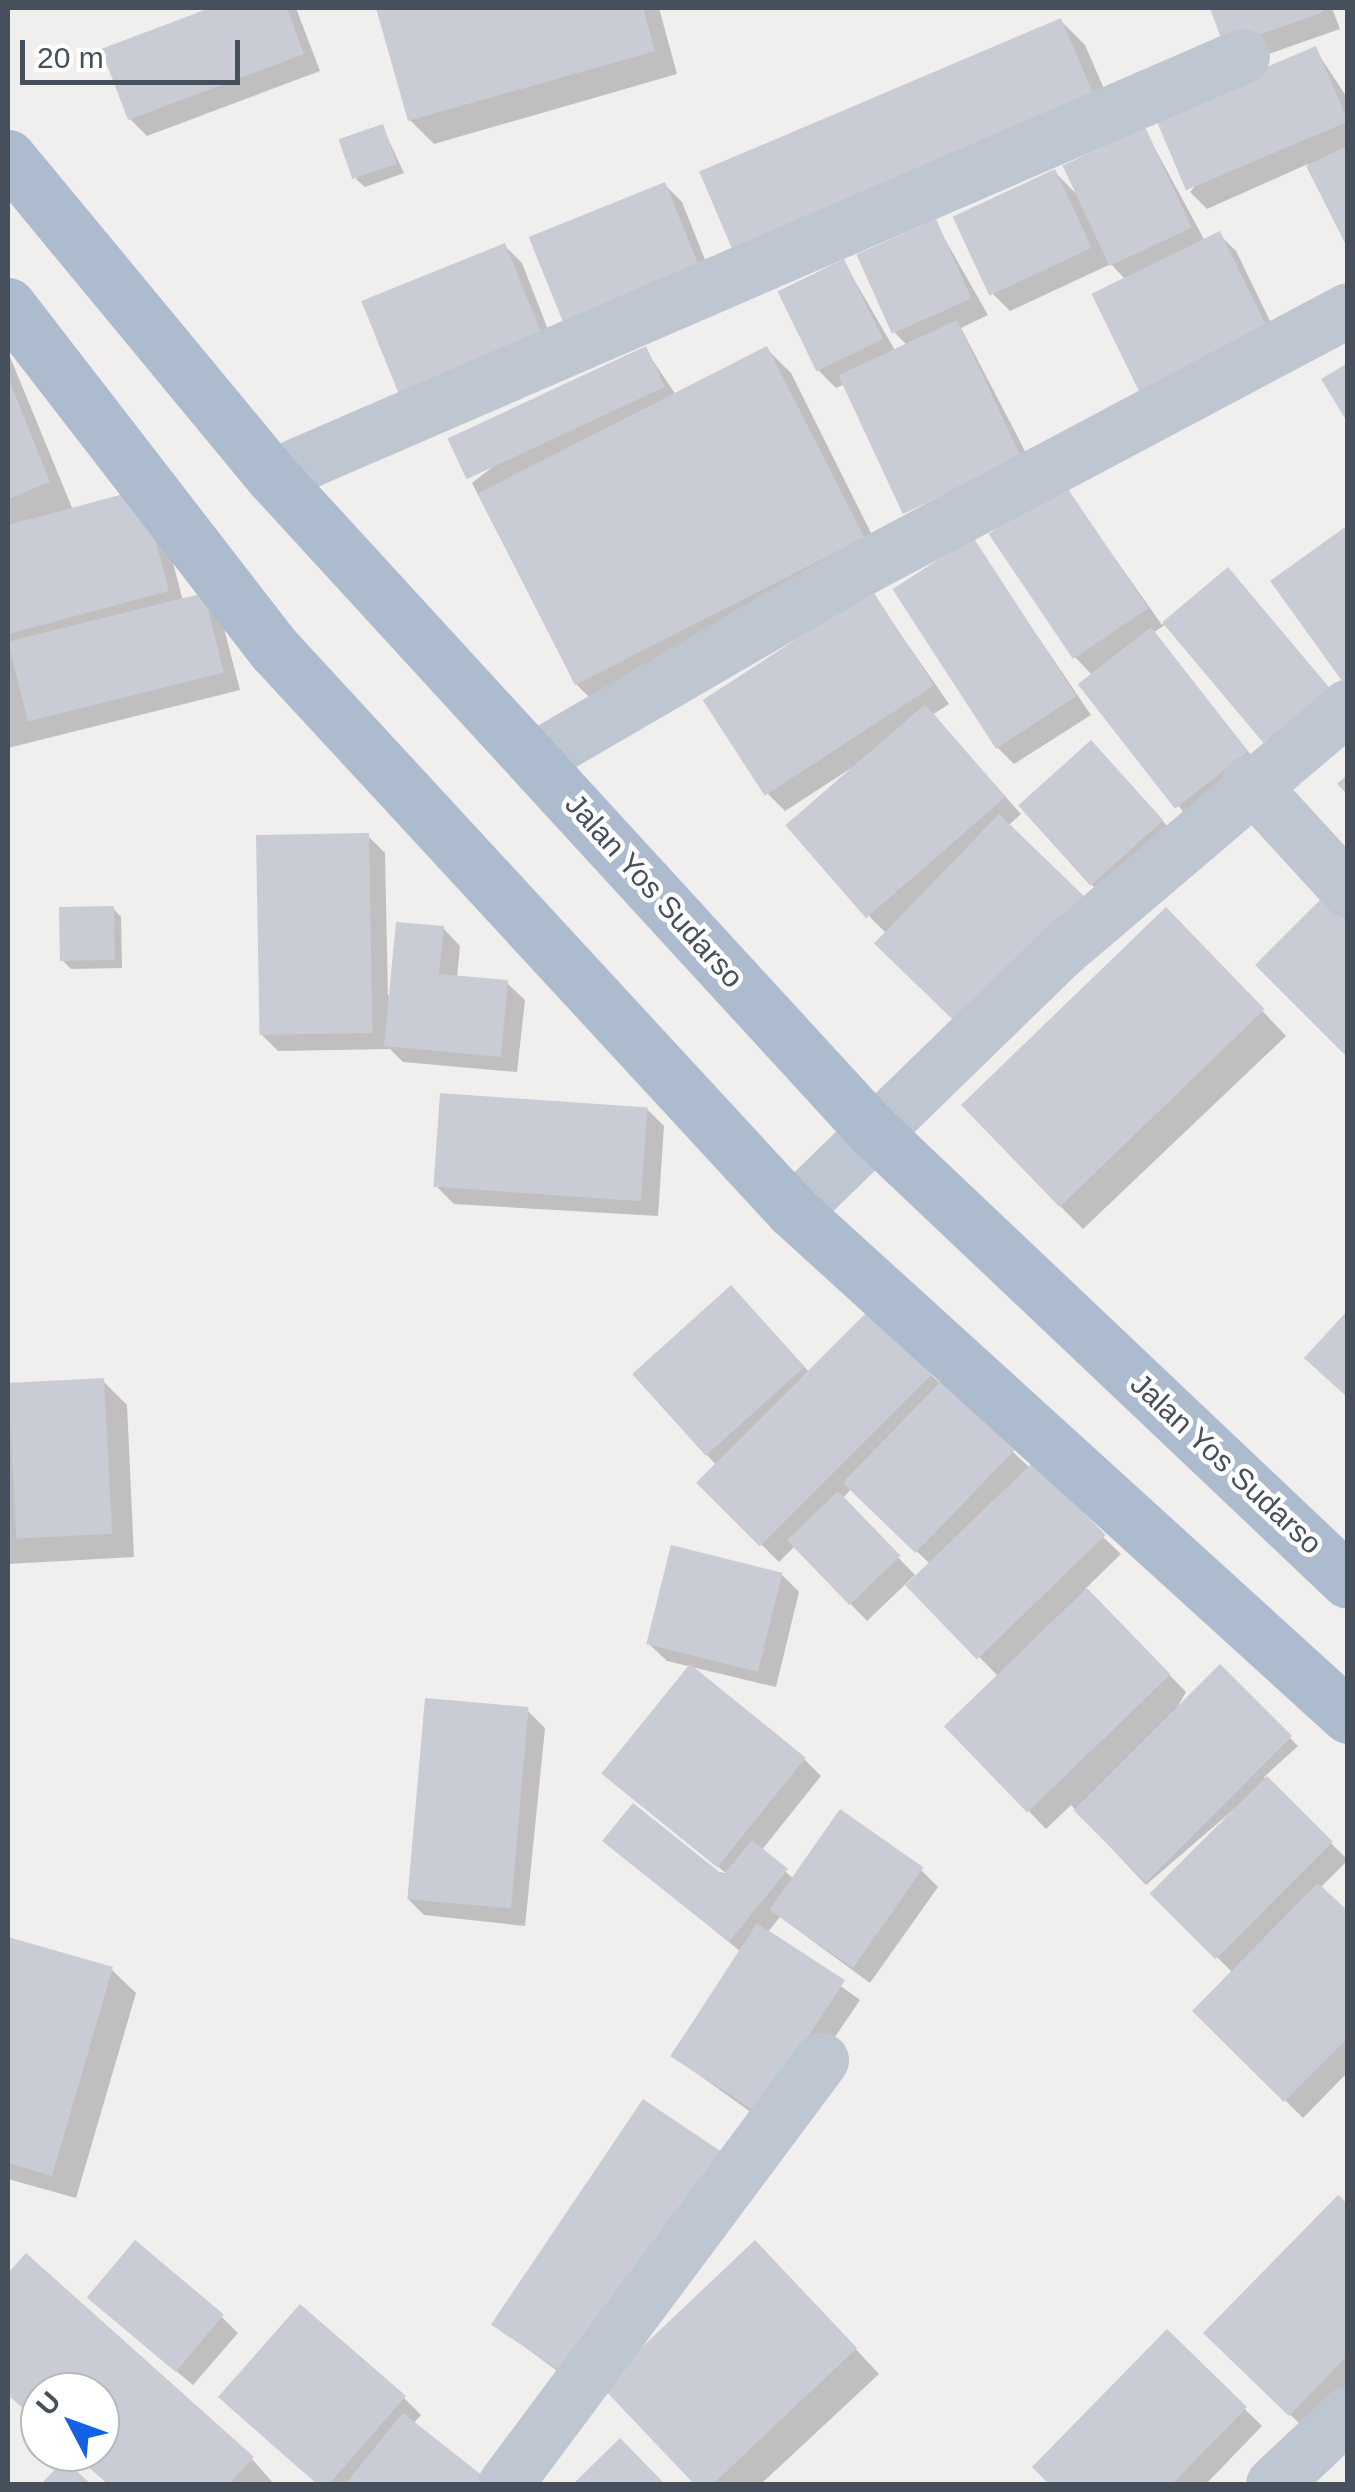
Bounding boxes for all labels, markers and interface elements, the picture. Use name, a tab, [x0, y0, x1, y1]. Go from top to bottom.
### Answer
scale bar	[25, 20, 245, 82]
text: 20 m	[37, 41, 104, 74]
street label: Jalan Yos Sudarso	[557, 786, 751, 996]
street label: Jalan Yos Sudarso	[1123, 1366, 1329, 1562]
north arrow	[20, 2372, 120, 2472]
text: U	[30, 2386, 67, 2421]

